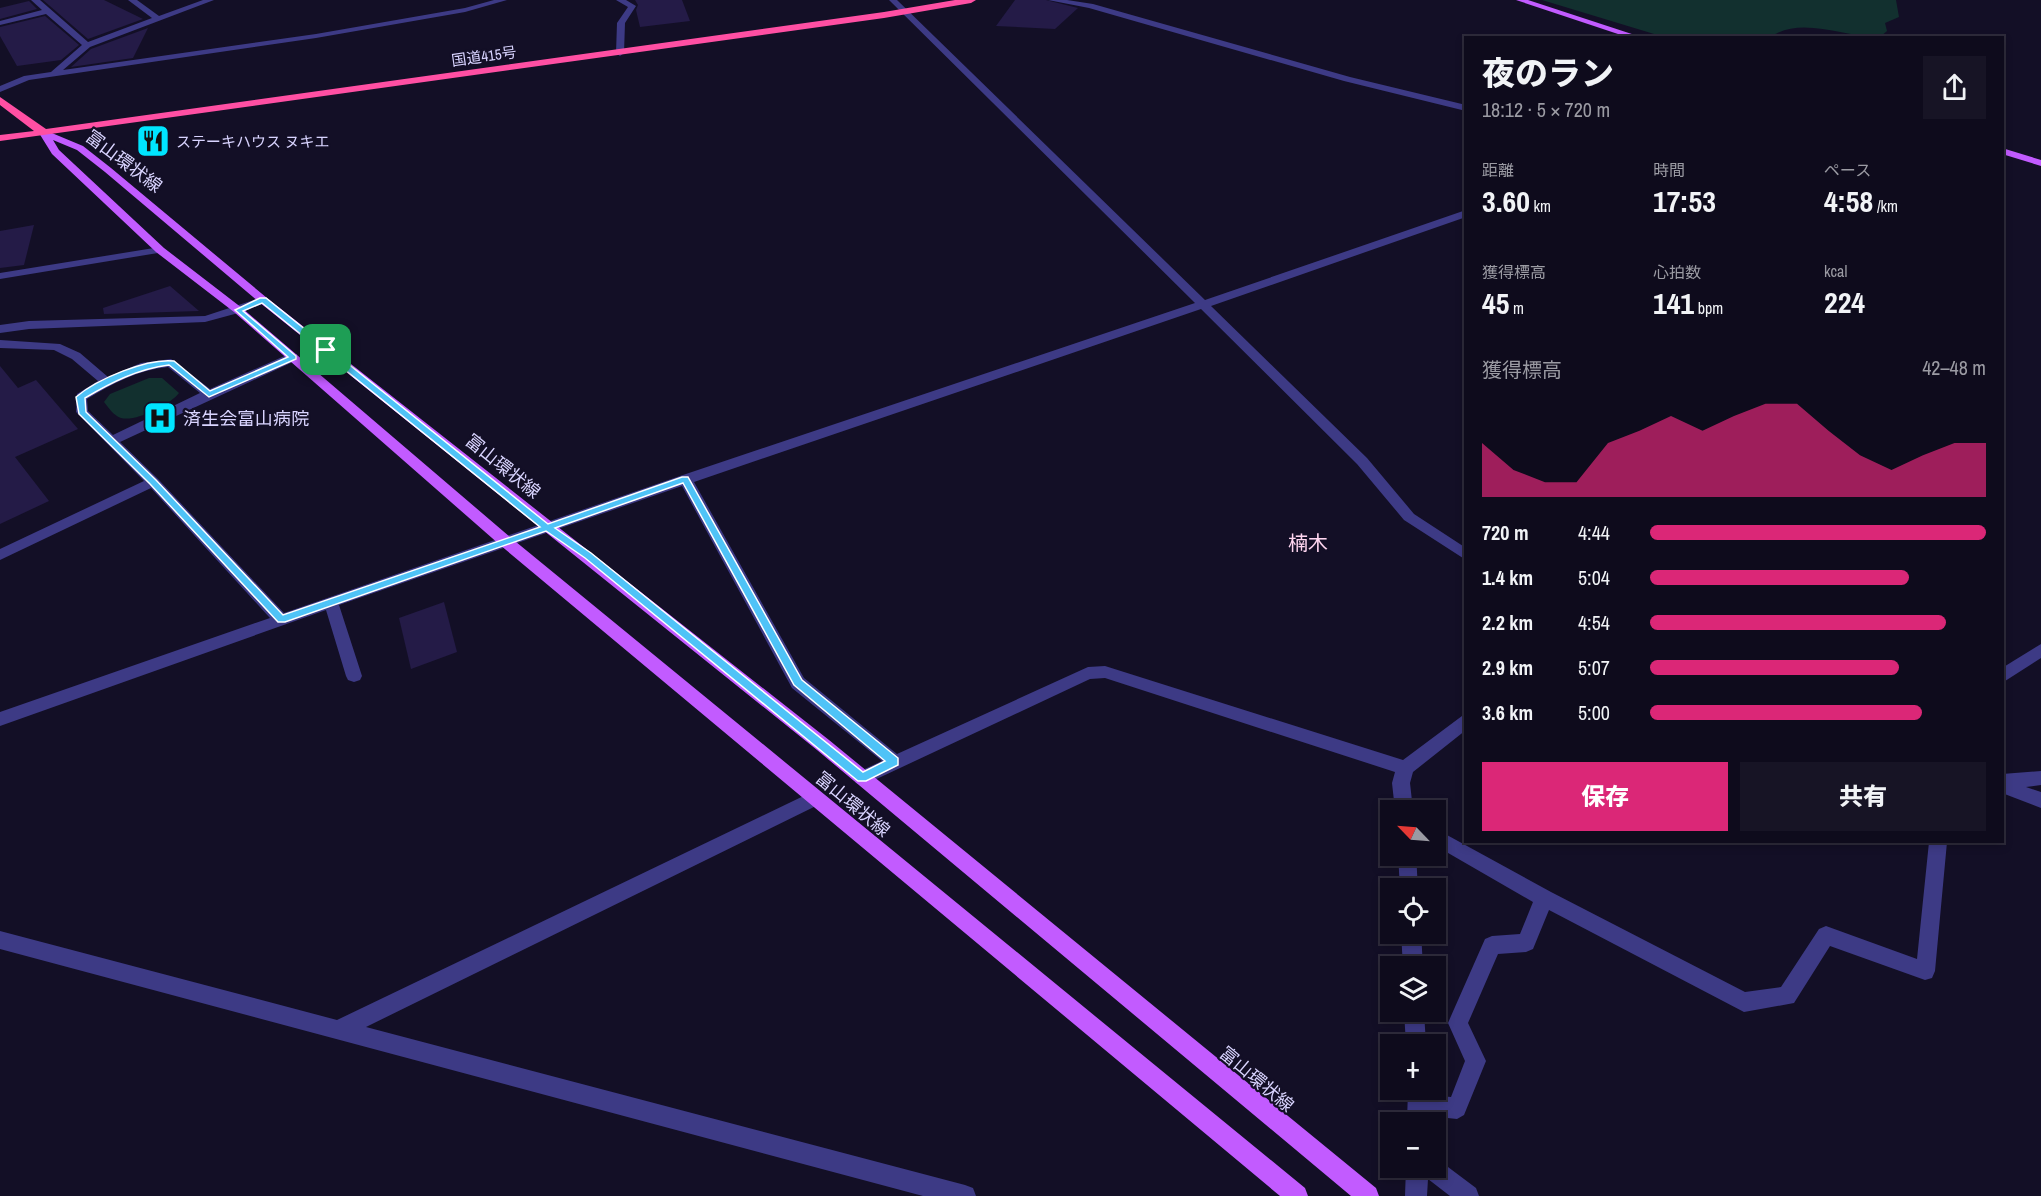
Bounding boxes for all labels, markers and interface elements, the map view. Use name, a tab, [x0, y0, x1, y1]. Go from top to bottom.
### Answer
street label: 国道415号	[450, 41, 518, 71]
text: 夜のラン	[1482, 51, 1614, 95]
button: share	[1923, 56, 1986, 119]
text: 18:12 · 5 × 720 m	[1482, 96, 1610, 123]
restaurant icon: ステーキハウス ヌキエ	[135, 123, 171, 159]
street label: 富山環状線	[81, 124, 167, 198]
place label: ステーキハウス ヌキエ	[176, 131, 329, 152]
text: 距離	[1482, 159, 1514, 181]
text: 時間	[1653, 159, 1685, 181]
text: ペース	[1824, 159, 1871, 181]
text: 3.60	[1482, 181, 1530, 221]
text: 17:53	[1653, 181, 1716, 221]
text: 4:58	[1824, 181, 1873, 221]
text: km	[1530, 195, 1551, 217]
text: /km	[1873, 195, 1898, 217]
text: kcal	[1824, 260, 1847, 282]
text: 獲得標高	[1482, 261, 1546, 283]
text: 心拍数	[1653, 261, 1701, 283]
text: 224	[1824, 282, 1865, 322]
text: 45	[1482, 283, 1509, 323]
text: 141	[1653, 283, 1694, 323]
text: m	[1509, 297, 1524, 319]
text: bpm	[1694, 297, 1723, 319]
pin	[300, 324, 351, 375]
icon: arrive	[309, 333, 342, 366]
text: 42–48 m	[1922, 354, 1986, 381]
text: 獲得標高	[1482, 356, 1562, 383]
hospital icon: 済生会富山病院	[142, 400, 178, 436]
place label: 済生会富山病院	[183, 406, 309, 431]
street label: 富山環状線	[460, 428, 546, 504]
text: 720 m	[1482, 519, 1529, 546]
text: 4:44	[1578, 519, 1610, 546]
district label: 楠木	[1288, 529, 1328, 556]
text: 1.4 km	[1482, 564, 1533, 591]
text: 5:04	[1578, 564, 1610, 591]
text: 2.2 km	[1482, 609, 1533, 636]
text: 4:54	[1578, 609, 1610, 636]
text: 2.9 km	[1482, 654, 1533, 681]
text: 5:07	[1578, 654, 1610, 681]
text: 3.6 km	[1482, 699, 1533, 726]
text: 5:00	[1578, 699, 1610, 726]
button: 保存	[1482, 762, 1728, 831]
button: 共有	[1740, 762, 1986, 831]
street label: 富山環状線	[810, 765, 896, 843]
north arrow	[1380, 800, 1446, 866]
map controls	[1380, 800, 1446, 1178]
button: locate	[1380, 878, 1446, 944]
button: layers	[1380, 956, 1446, 1022]
button: +	[1380, 1034, 1446, 1100]
street label: 富山環状線	[1214, 1040, 1300, 1118]
button: −	[1380, 1112, 1446, 1178]

